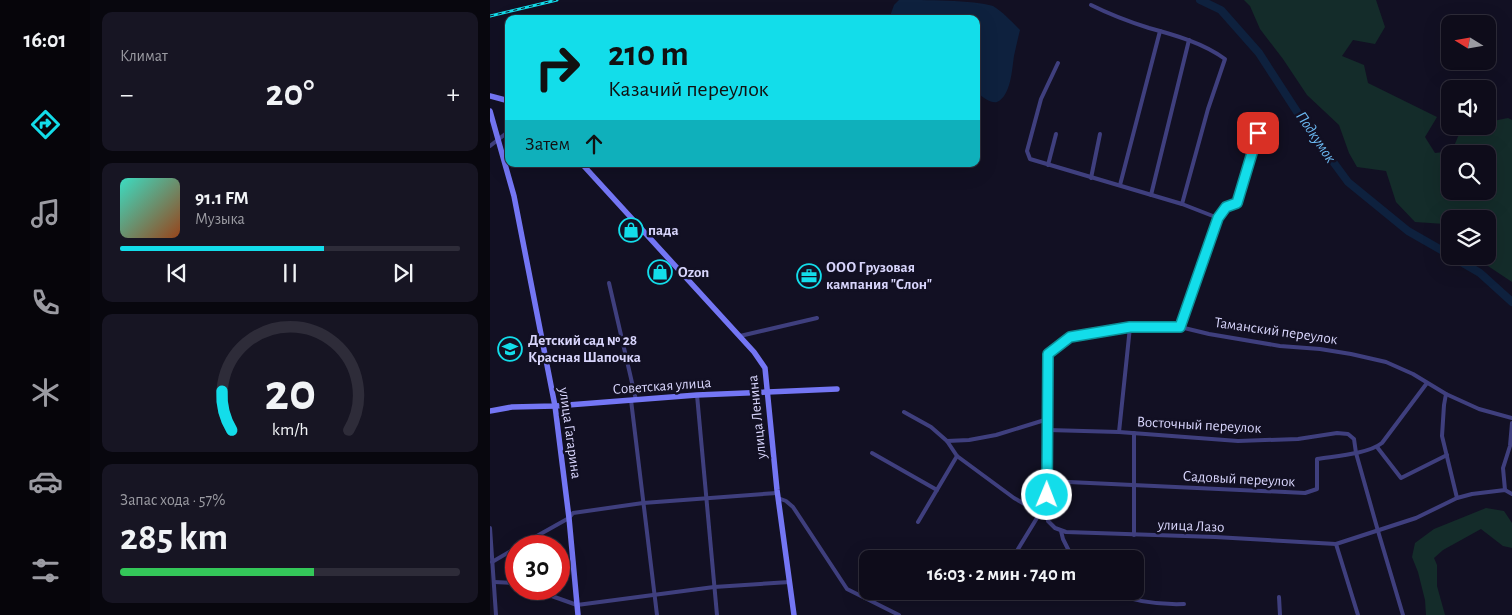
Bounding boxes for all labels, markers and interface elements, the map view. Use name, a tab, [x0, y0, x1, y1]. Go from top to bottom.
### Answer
north arrow	[1441, 15, 1496, 70]
map controls	[1441, 15, 1496, 265]
text: 16:01	[24, 29, 66, 51]
icon: right	[525, 35, 590, 100]
text: 210 m	[608, 37, 689, 72]
text: Климат	[120, 48, 168, 64]
text: 20°	[266, 75, 314, 113]
text: Казачий переулок	[608, 78, 769, 100]
button: sound	[1441, 80, 1496, 135]
text: −	[120, 81, 133, 109]
text: +	[447, 81, 460, 109]
icon: directions	[28, 107, 63, 142]
water label: Подкумок	[1293, 108, 1339, 166]
pin	[1237, 112, 1279, 154]
icon: arrive	[1244, 119, 1272, 147]
icon: ahead	[580, 130, 608, 158]
text: Затем	[525, 135, 570, 154]
button: search	[1441, 145, 1496, 200]
text: 91.1 FM	[195, 189, 249, 208]
icon: music	[28, 196, 63, 231]
button: layers	[1441, 210, 1496, 265]
text: Музыка	[195, 211, 245, 227]
shop icon: пада	[618, 217, 644, 243]
place label: пада	[648, 223, 679, 238]
icon: previous	[163, 259, 191, 287]
icon: pause	[276, 259, 304, 287]
icon: next	[389, 259, 417, 287]
shop icon: Ozon	[647, 259, 673, 285]
place label: ООО Грузовая кампания "Слон"	[826, 260, 932, 292]
office icon: ООО Грузовая кампания "Слон"	[796, 263, 822, 289]
place label: Ozon	[678, 265, 709, 280]
icon: phone	[28, 285, 63, 320]
street label: Таманский переулок	[1214, 315, 1339, 347]
place label: Детский сад № 28 Красная Шапочка	[528, 333, 641, 365]
school or university icon: Детский сад № 28 Красная Шапочка	[497, 336, 523, 362]
text: 20	[264, 367, 316, 419]
street label: улица Ленина	[745, 374, 769, 461]
icon: climate	[28, 375, 63, 410]
street label: Советская улица	[612, 375, 712, 397]
street label: улица Гагарина	[556, 385, 584, 480]
street label: Восточный переулок	[1136, 414, 1262, 436]
text: km/h	[272, 421, 308, 439]
icon: car	[28, 464, 63, 499]
position arrow	[1020, 468, 1072, 520]
street label: Садовый переулок	[1182, 469, 1296, 489]
text: Запас хода · 57%	[120, 492, 225, 508]
street label: улица Лазо	[1156, 517, 1225, 535]
text: 285 km	[120, 519, 228, 557]
speed limit sign: 30	[505, 535, 570, 600]
icon: filters	[28, 553, 63, 588]
text: 16:03 · 2 мин · 740 m	[927, 565, 1076, 584]

